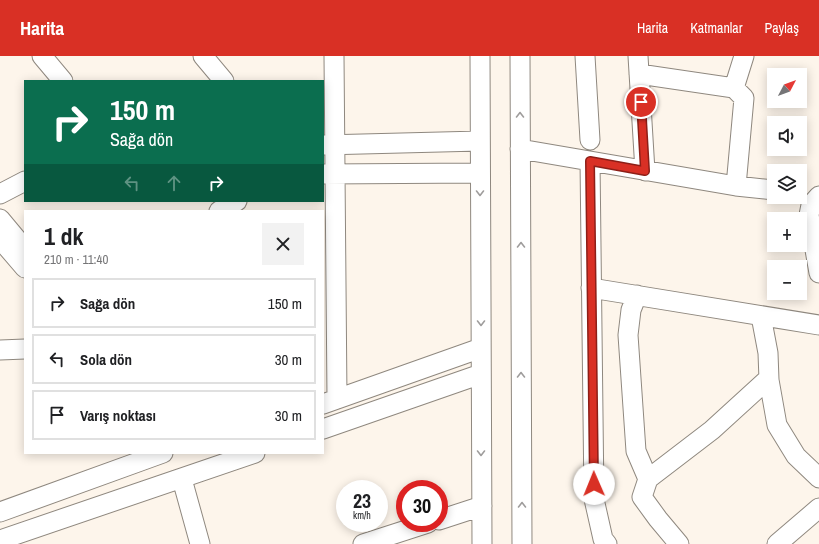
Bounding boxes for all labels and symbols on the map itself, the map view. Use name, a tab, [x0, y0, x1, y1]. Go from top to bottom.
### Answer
north arrow	[767, 68, 807, 108]
pin	[624, 85, 658, 119]
one-way arrow	[516, 112, 524, 118]
one-way arrow	[476, 190, 484, 196]
one-way arrow	[516, 242, 525, 248]
one-way arrow	[477, 320, 485, 326]
one-way arrow	[517, 372, 525, 378]
one-way arrow	[477, 450, 485, 456]
position arrow	[573, 463, 615, 505]
speed limit sign: 30	[396, 480, 448, 532]
one-way arrow	[518, 502, 526, 508]

